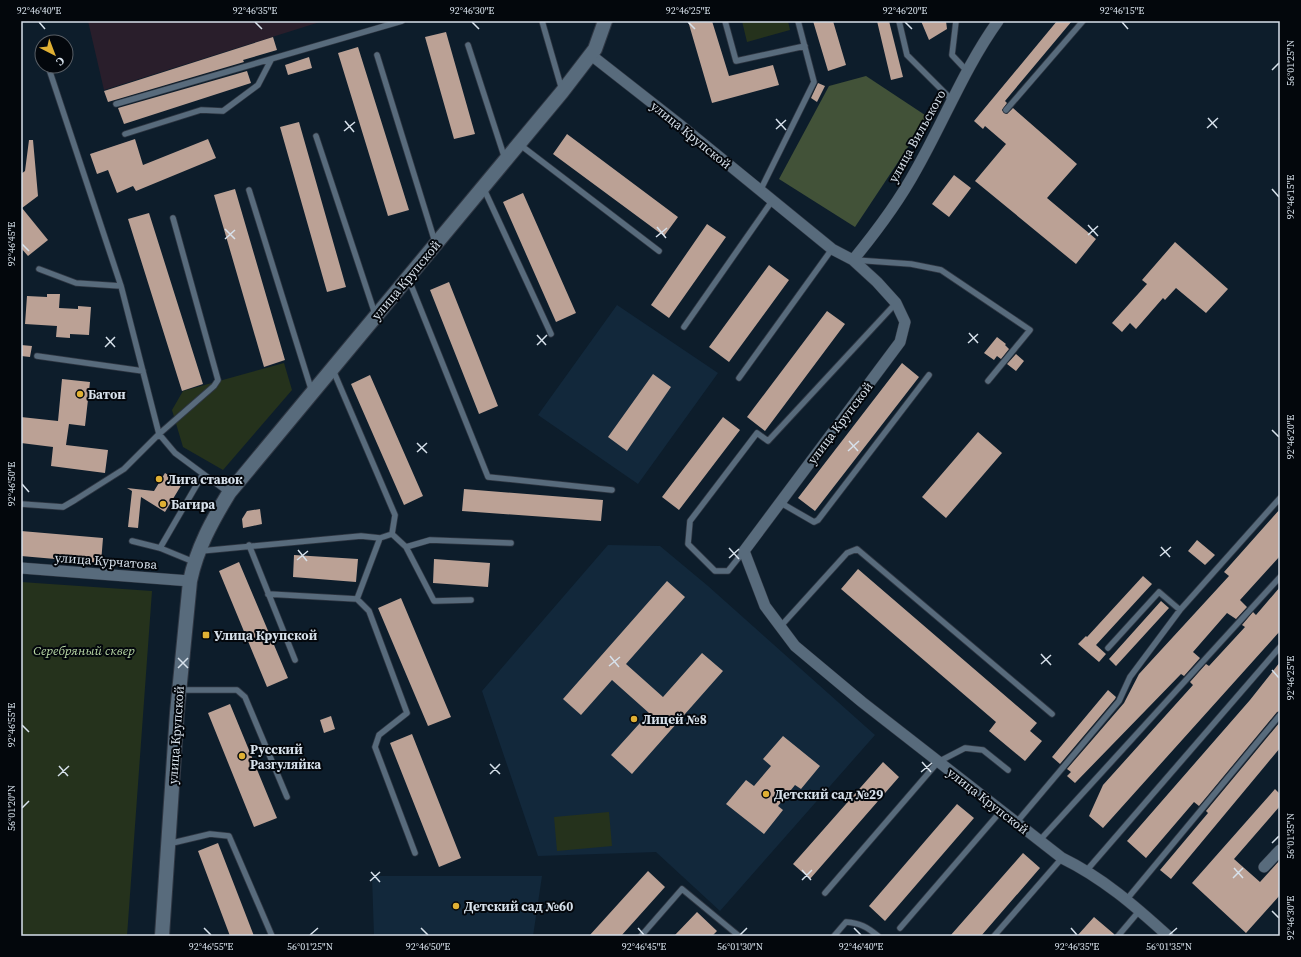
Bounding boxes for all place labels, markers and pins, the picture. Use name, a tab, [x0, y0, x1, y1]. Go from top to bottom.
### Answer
place label: Батон	[88, 386, 126, 403]
marker: Батон	[75, 389, 85, 399]
place label: Лига ставок	[167, 471, 243, 488]
marker: Лига ставок	[154, 474, 164, 484]
place label: Багира	[171, 496, 215, 513]
marker: Багира	[158, 499, 168, 509]
place label: Улица Крупской	[214, 627, 318, 644]
marker: Улица Крупской	[201, 630, 211, 640]
place label: Лицей №8	[642, 711, 707, 728]
marker: Лицей №8	[629, 714, 639, 724]
place label: Русский Разгуляйка	[250, 741, 321, 773]
marker: Русский Разгуляйка	[237, 751, 247, 761]
place label: Детский сад №29	[774, 786, 883, 803]
marker: Детский сад №29	[761, 789, 771, 799]
place label: Детский сад №60	[464, 898, 573, 915]
marker: Детский сад №60	[451, 901, 461, 911]

